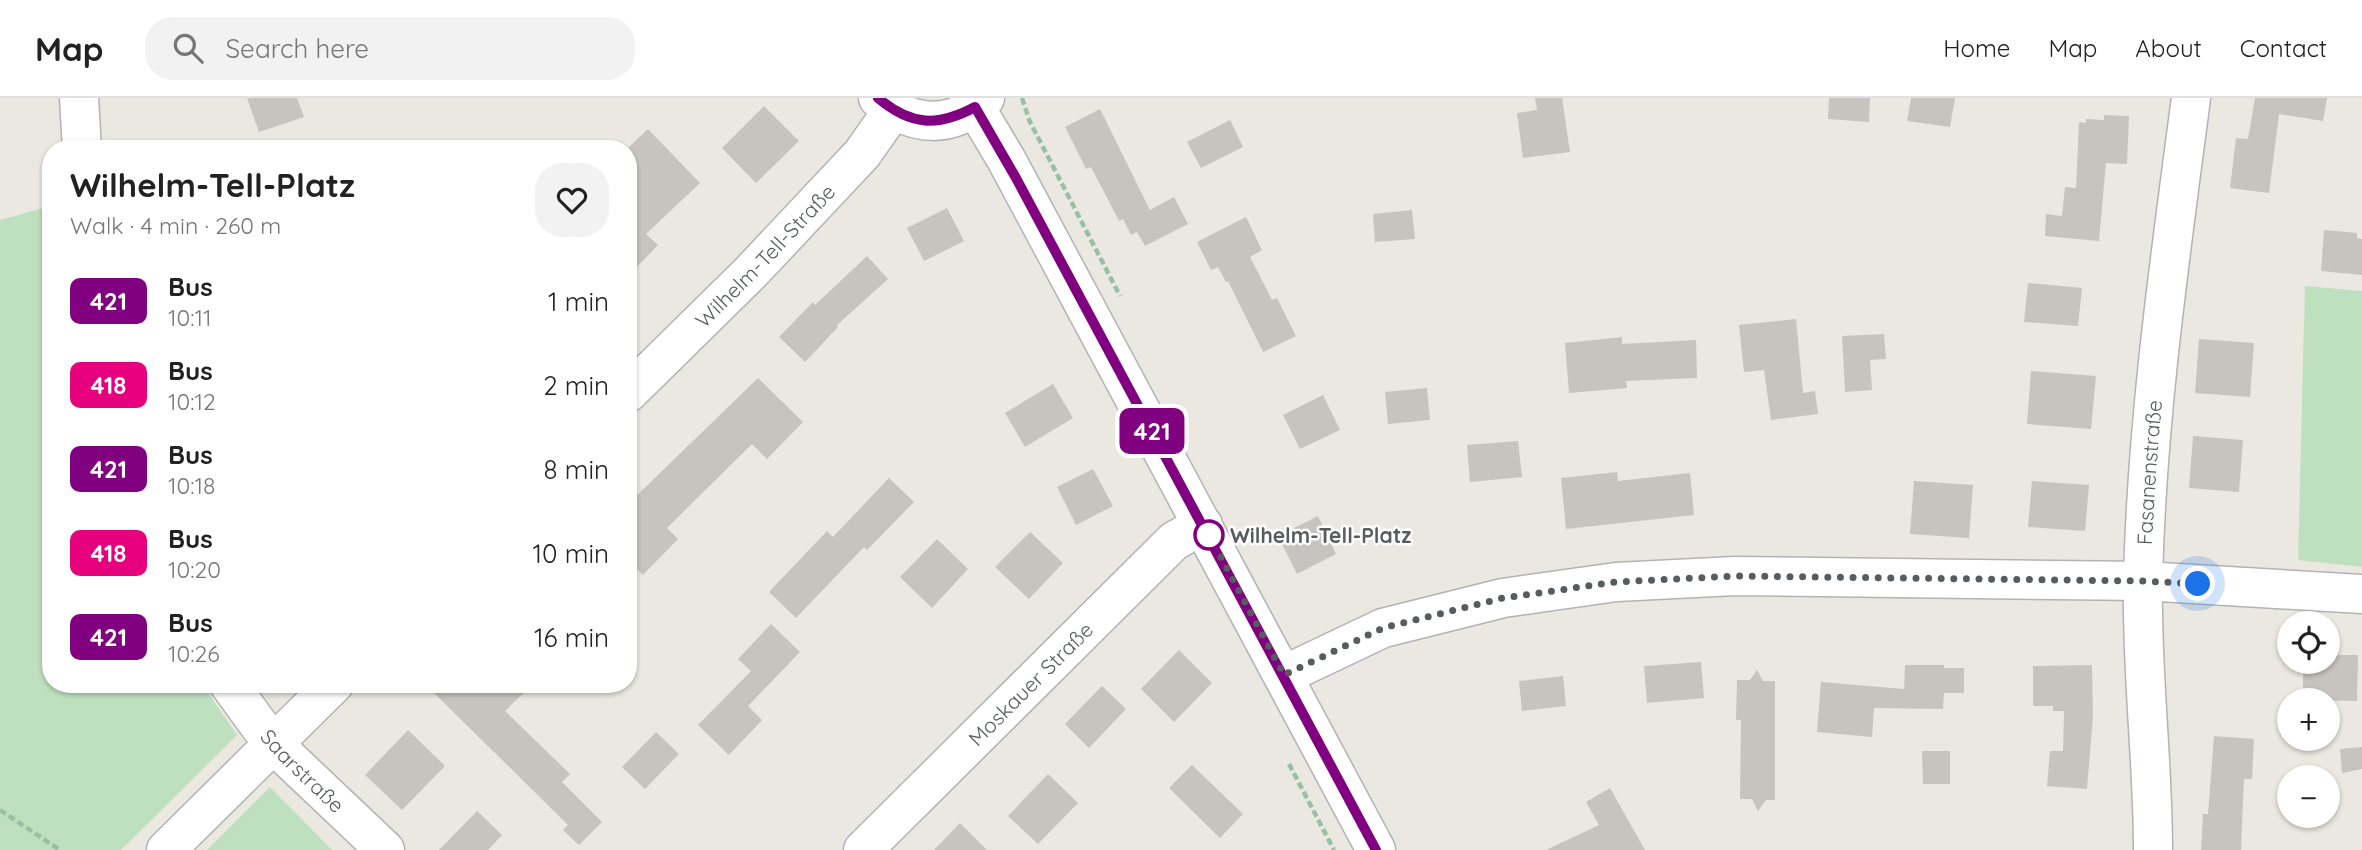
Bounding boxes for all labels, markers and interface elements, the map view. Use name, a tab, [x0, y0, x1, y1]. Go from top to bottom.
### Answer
search box	[145, 17, 635, 80]
text: Map	[35, 28, 103, 69]
icon: search	[169, 29, 207, 67]
text: Search here	[225, 32, 369, 65]
text: Home	[1943, 33, 2010, 63]
text: Map	[2048, 33, 2097, 63]
text: About	[2135, 33, 2202, 63]
text: Contact	[2240, 33, 2327, 63]
button: heart	[535, 163, 609, 237]
text: Wilhelm-Tell-Platz	[70, 164, 355, 205]
street label: Wilhelm-Tell-Straße	[690, 178, 840, 333]
text: Walk · 4 min · 260 m	[70, 211, 281, 240]
text: Bus	[168, 270, 213, 303]
text: 1 min	[548, 285, 609, 318]
text: 421	[90, 286, 127, 316]
text: 10:11	[168, 303, 212, 332]
text: Bus	[168, 354, 213, 387]
text: 2 min	[543, 369, 609, 402]
text: 418	[91, 370, 126, 400]
text: 10:12	[168, 387, 216, 416]
street label: Fasanenstraße	[2131, 399, 2167, 545]
line badge: 421	[1112, 408, 1192, 454]
text: 421	[1133, 416, 1171, 446]
text: Bus	[168, 438, 213, 471]
text: 8 min	[544, 453, 609, 486]
text: 421	[90, 454, 127, 484]
text: 10:18	[168, 471, 215, 500]
marker: Wilhelm-Tell-Platz	[1194, 520, 1224, 550]
text: Bus	[168, 522, 213, 555]
place label: Wilhelm-Tell-Platz	[1230, 522, 1411, 548]
text: 10 min	[533, 537, 609, 570]
text: 418	[91, 538, 126, 568]
text: 10:20	[168, 555, 221, 584]
your location	[2180, 566, 2215, 601]
text: Bus	[168, 606, 213, 639]
map controls	[2277, 611, 2340, 828]
button: locate	[2277, 611, 2340, 674]
street label: Moskauer Straße	[963, 616, 1098, 751]
text: 16 min	[534, 621, 609, 654]
text: 421	[90, 622, 127, 652]
text: 10:26	[168, 639, 220, 668]
button: +	[2277, 688, 2340, 751]
street label: Saarstraße	[255, 724, 350, 818]
button: −	[2277, 765, 2340, 828]

